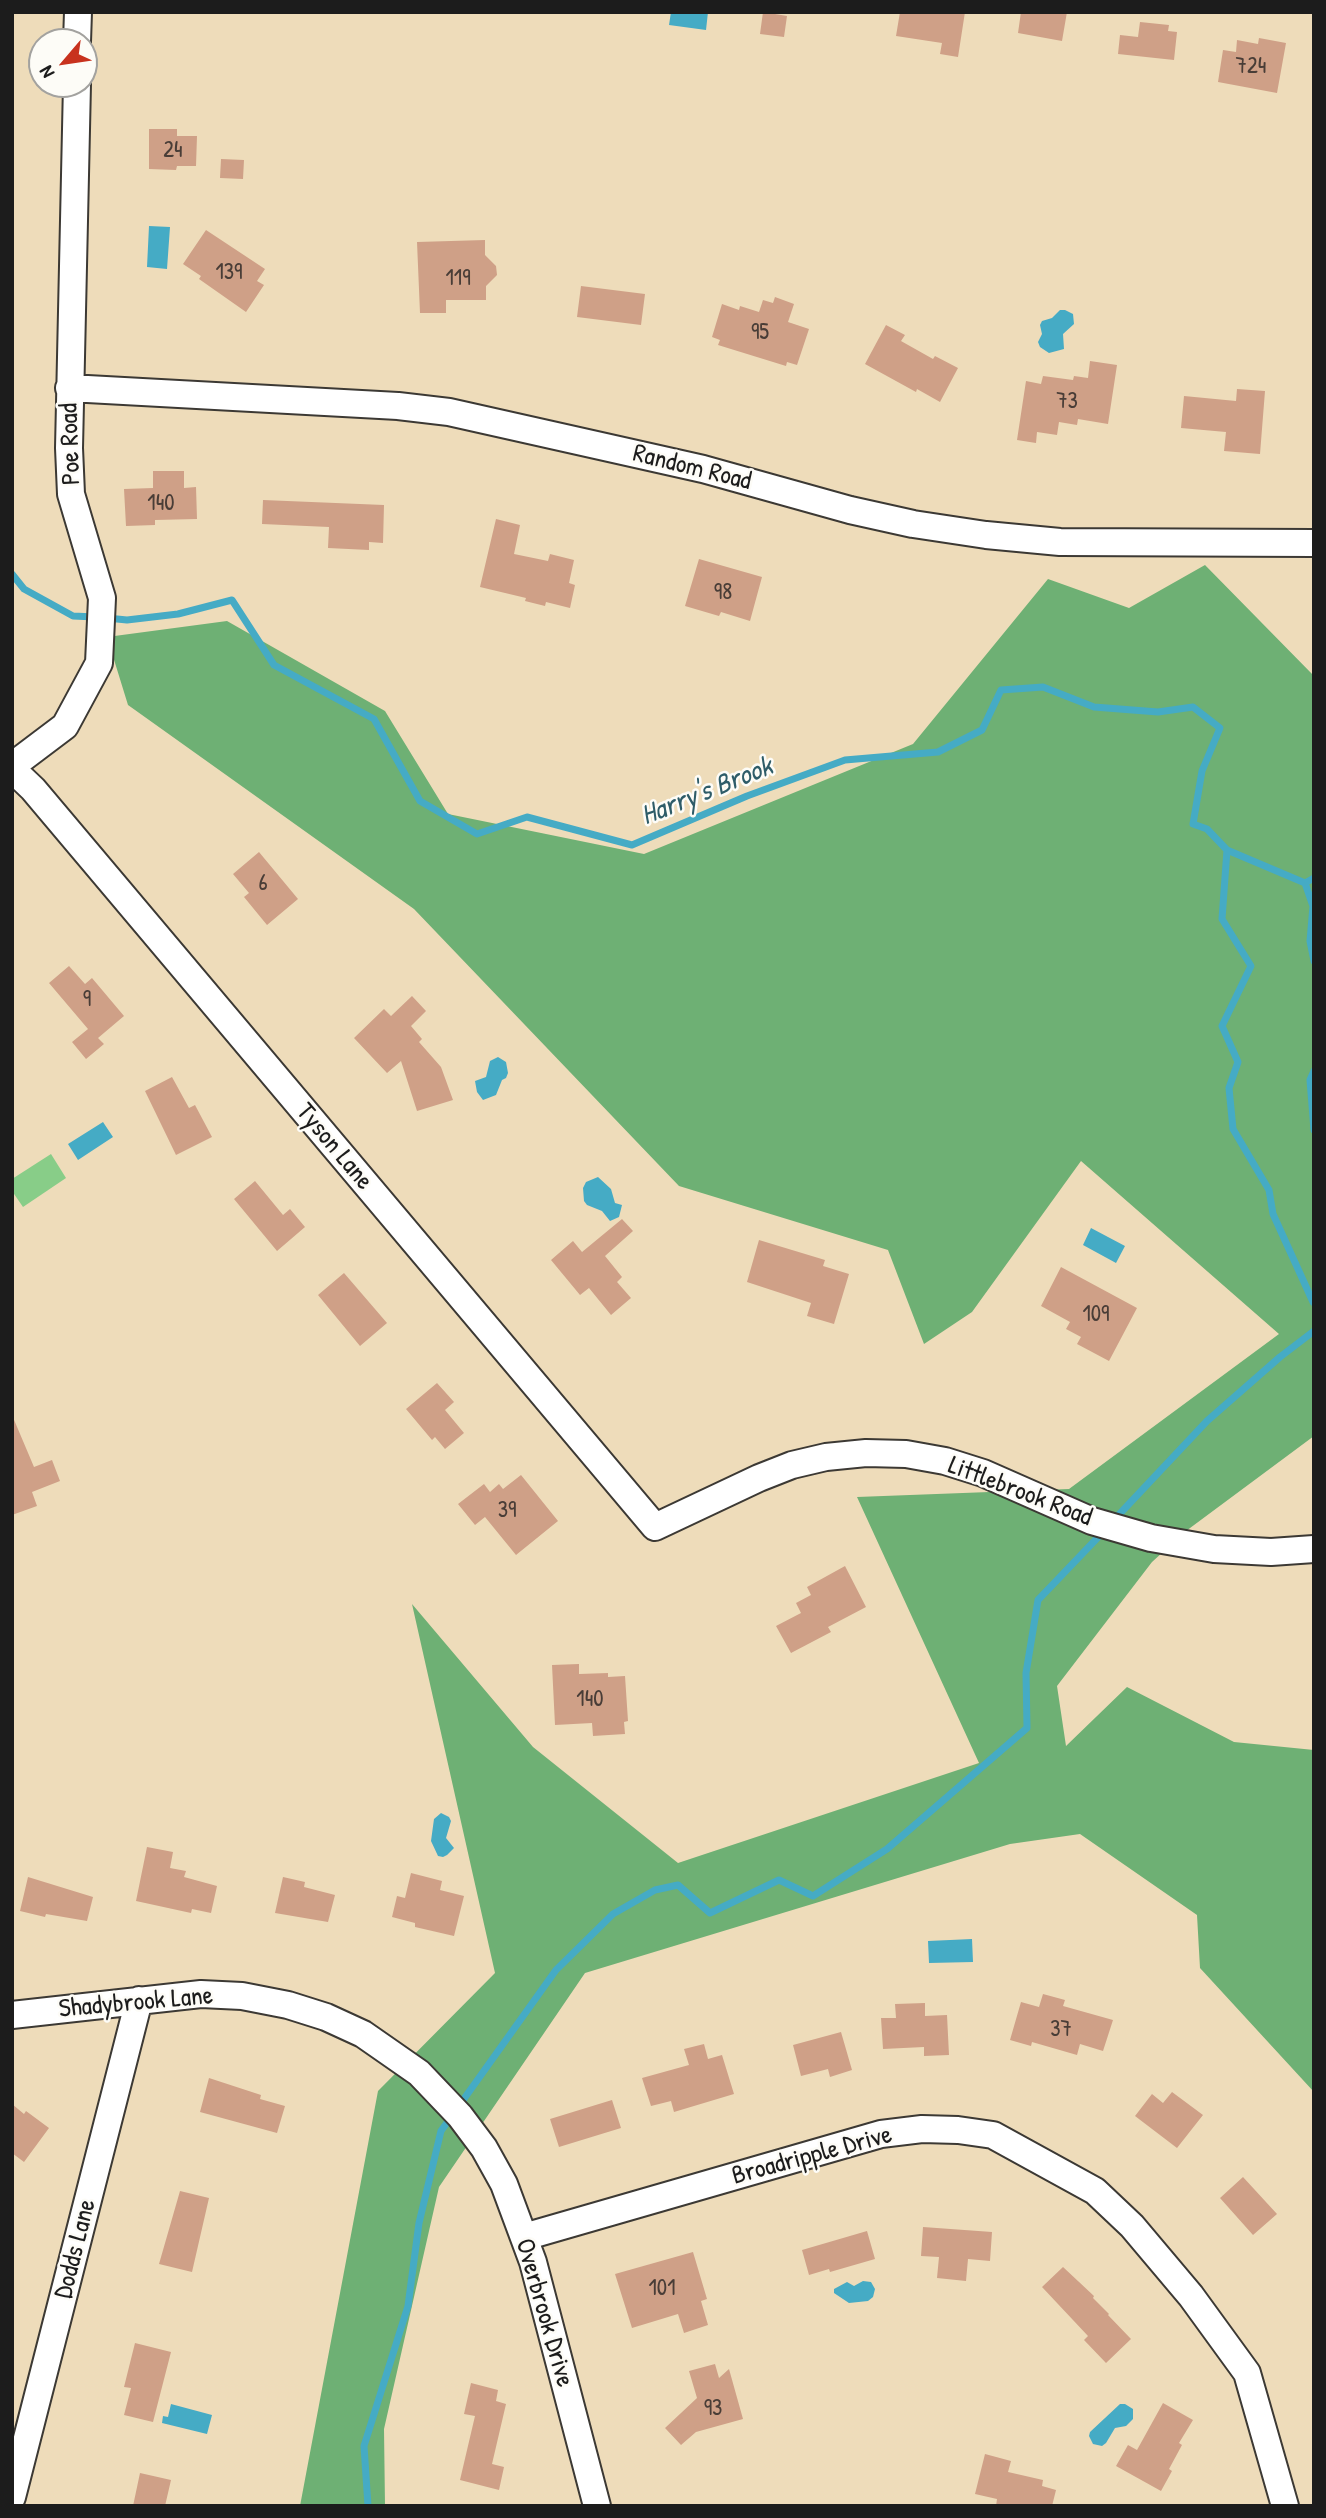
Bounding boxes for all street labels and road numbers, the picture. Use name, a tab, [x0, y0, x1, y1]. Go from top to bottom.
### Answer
street label: Poe Road	[54, 403, 88, 485]
street label: Random Road	[630, 438, 754, 498]
street label: Tyson Lane	[289, 1097, 379, 1197]
street label: Littlebrook Road	[944, 1450, 1096, 1534]
street label: Shadybrook Lane	[58, 1981, 214, 2025]
street label: Broadripple Drive	[729, 2120, 895, 2192]
street label: Dodds Lane	[49, 2196, 103, 2302]
street label: Overbrook Drive	[508, 2235, 580, 2391]

